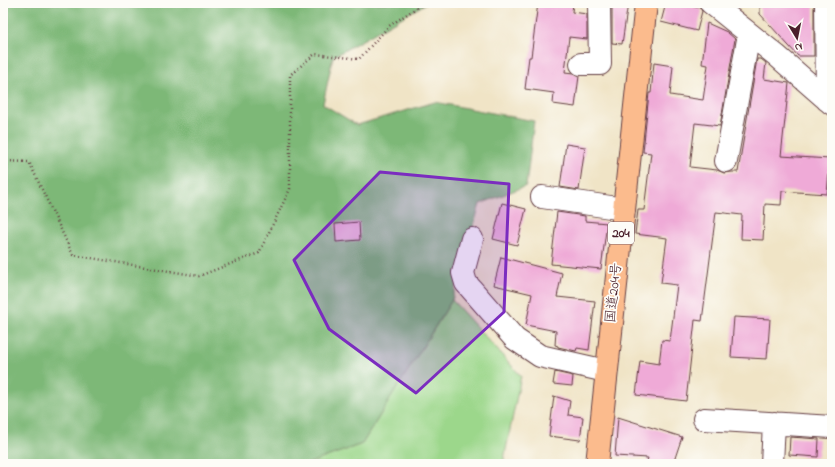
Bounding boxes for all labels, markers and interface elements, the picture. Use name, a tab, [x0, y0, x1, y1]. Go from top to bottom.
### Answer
north arrow	[777, 18, 817, 58]
text: N	[794, 38, 804, 55]
road number: 204	[608, 222, 634, 244]
street label: 国道204号	[600, 262, 628, 324]

